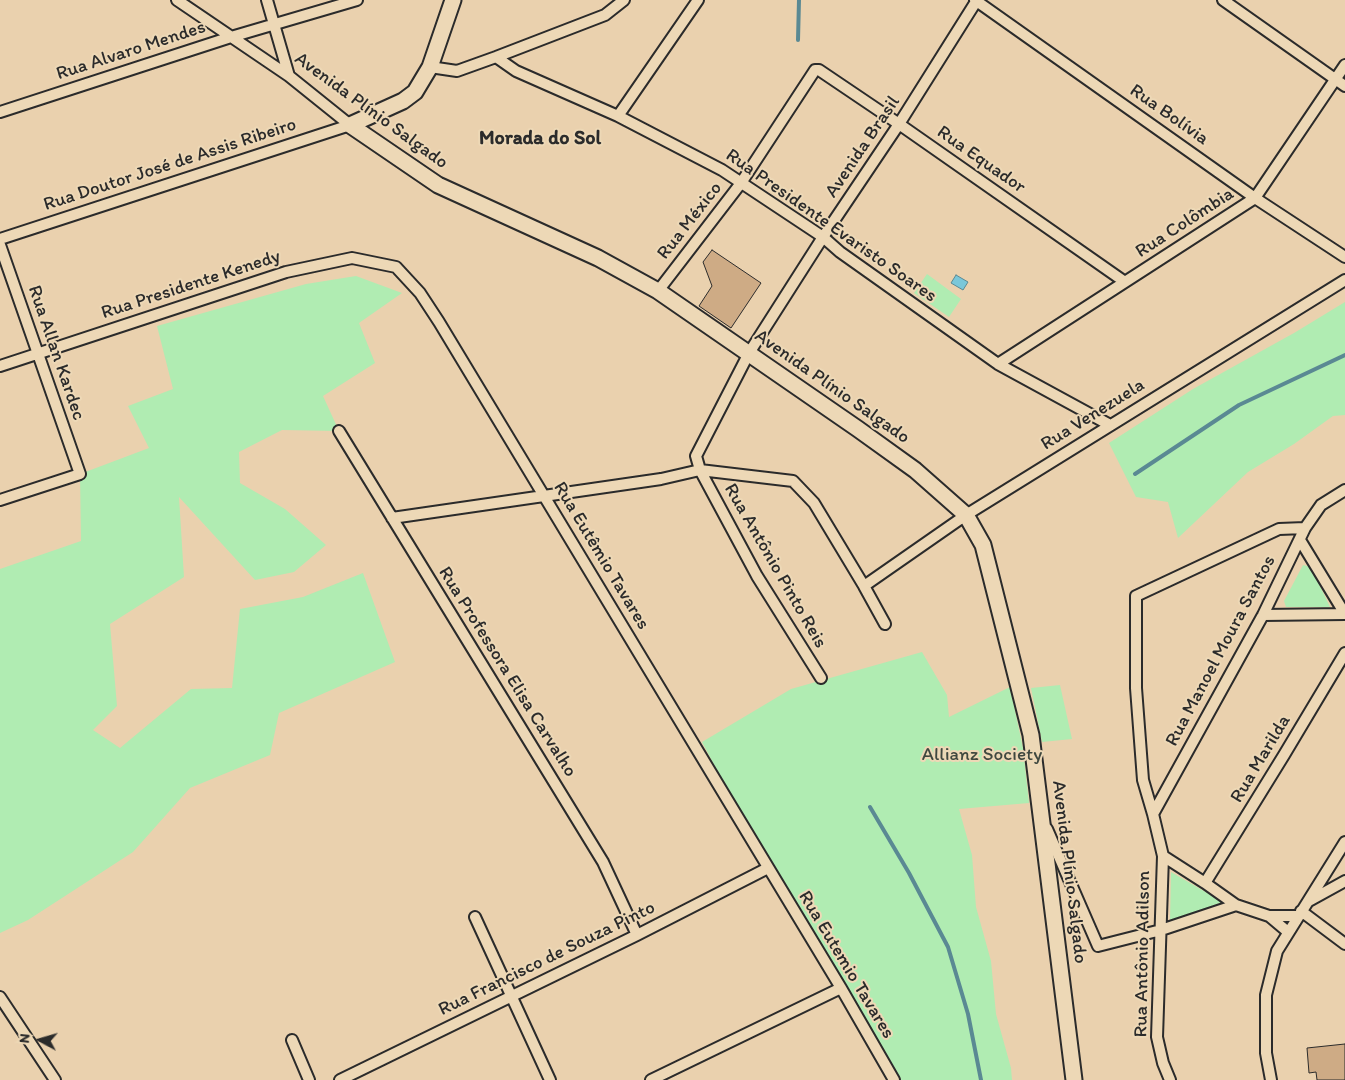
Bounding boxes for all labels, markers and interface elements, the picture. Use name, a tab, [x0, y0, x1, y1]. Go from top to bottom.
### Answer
street label: Rua Alvaro Mendes	[53, 16, 209, 86]
street label: Avenida Plínio Salgado	[290, 48, 452, 174]
street label: Rua Bolívia	[1125, 79, 1213, 151]
street label: Avenida Brasil	[821, 92, 905, 202]
street label: Rua Doutor José de Assis Ribeiro	[41, 113, 299, 217]
street label: Rua Equador	[932, 121, 1030, 199]
district label: Morada do Sol	[479, 127, 601, 151]
street label: Rua Presidente Evaristo Soares	[721, 144, 941, 308]
street label: Rua México	[653, 178, 727, 264]
street label: Rua Colômbia	[1132, 183, 1238, 263]
street label: Rua Presidente Kenedy	[99, 245, 283, 325]
street label: Rua Allan Kardec	[22, 283, 90, 423]
street label: Avenida Plínio Salgado	[750, 325, 914, 449]
street label: Rua Venezuela	[1037, 374, 1149, 456]
street label: Rua Eutêmio Tavares	[548, 478, 654, 634]
street label: Rua Antônio Pinto Reis	[719, 480, 831, 652]
street label: Rua Manoel Moura Santos	[1161, 552, 1281, 750]
street label: Rua Professora Elisa Carvalho	[433, 563, 581, 781]
street label: Rua Marilda	[1226, 711, 1296, 807]
park label: Allianz Society	[922, 744, 1042, 766]
street label: Avenida Plínio Salgado	[1046, 779, 1092, 965]
street label: Rua Antônio Adilson	[1130, 870, 1156, 1038]
street label: Rua Eutemio Tavares	[793, 887, 899, 1043]
street label: Rua Francisco de Souza Pinto	[435, 897, 659, 1021]
north arrow	[15, 1015, 65, 1065]
text: N	[16, 1033, 34, 1044]

